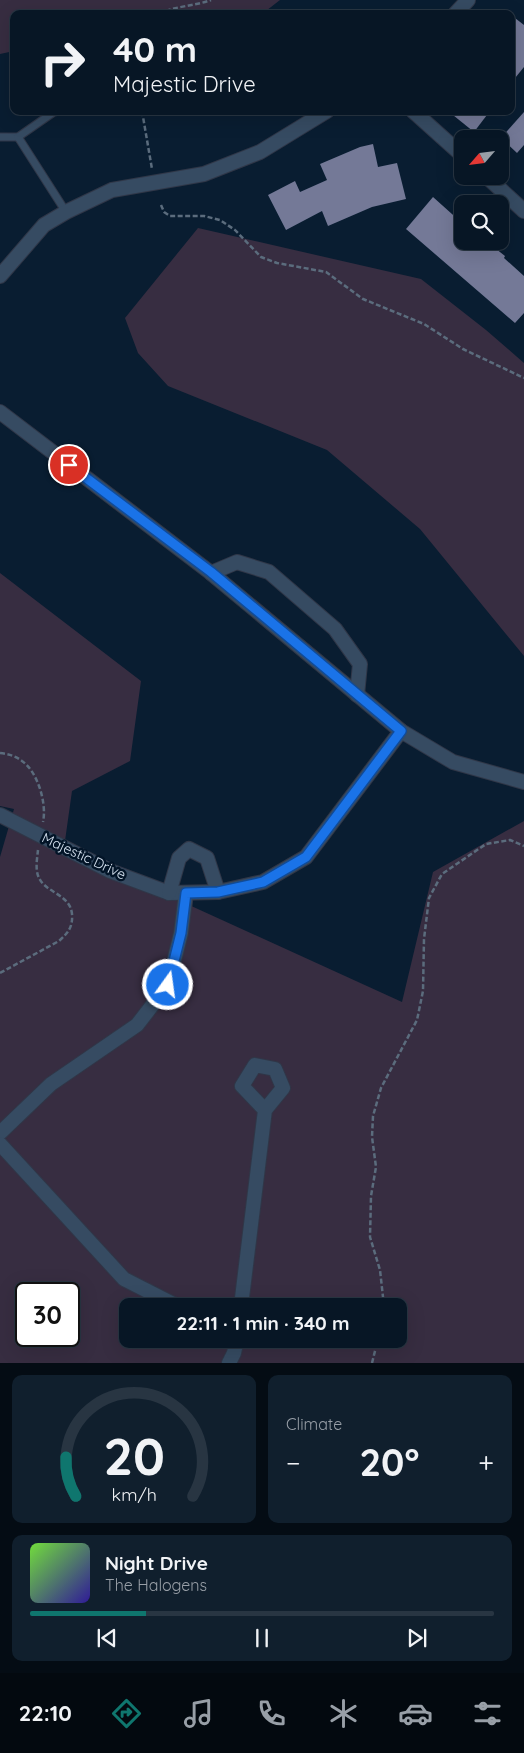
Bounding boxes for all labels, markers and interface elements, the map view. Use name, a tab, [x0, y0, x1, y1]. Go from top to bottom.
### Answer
text: 40 m	[113, 27, 197, 71]
icon: right	[30, 30, 95, 95]
text: Majestic Drive	[113, 70, 256, 98]
north arrow	[454, 130, 509, 185]
map controls	[454, 130, 509, 250]
button: search	[454, 195, 509, 250]
pin	[48, 444, 90, 486]
icon: arrive	[55, 451, 83, 479]
street label: Majestic Drive	[39, 829, 129, 883]
position arrow	[141, 958, 193, 1010]
speed limit sign: 30	[15, 1282, 80, 1347]
text: 22:11 · 1 min · 340 m	[176, 1311, 350, 1335]
text: Climate	[286, 1414, 342, 1434]
text: 20	[103, 1423, 165, 1488]
text: 20°	[359, 1438, 419, 1486]
text: −	[286, 1445, 301, 1480]
text: +	[478, 1445, 494, 1480]
text: km/h	[111, 1483, 157, 1505]
text: Night Drive	[105, 1551, 208, 1575]
text: The Halogens	[105, 1575, 207, 1595]
icon: previous	[93, 1624, 121, 1652]
icon: pause	[248, 1624, 276, 1652]
icon: next	[403, 1624, 431, 1652]
icon: directions	[109, 1696, 144, 1731]
icon: music	[181, 1696, 216, 1731]
icon: phone	[254, 1696, 289, 1731]
icon: climate	[326, 1696, 361, 1731]
icon: car	[398, 1696, 433, 1731]
icon: filters	[470, 1696, 505, 1731]
text: 22:10	[19, 1699, 72, 1727]

